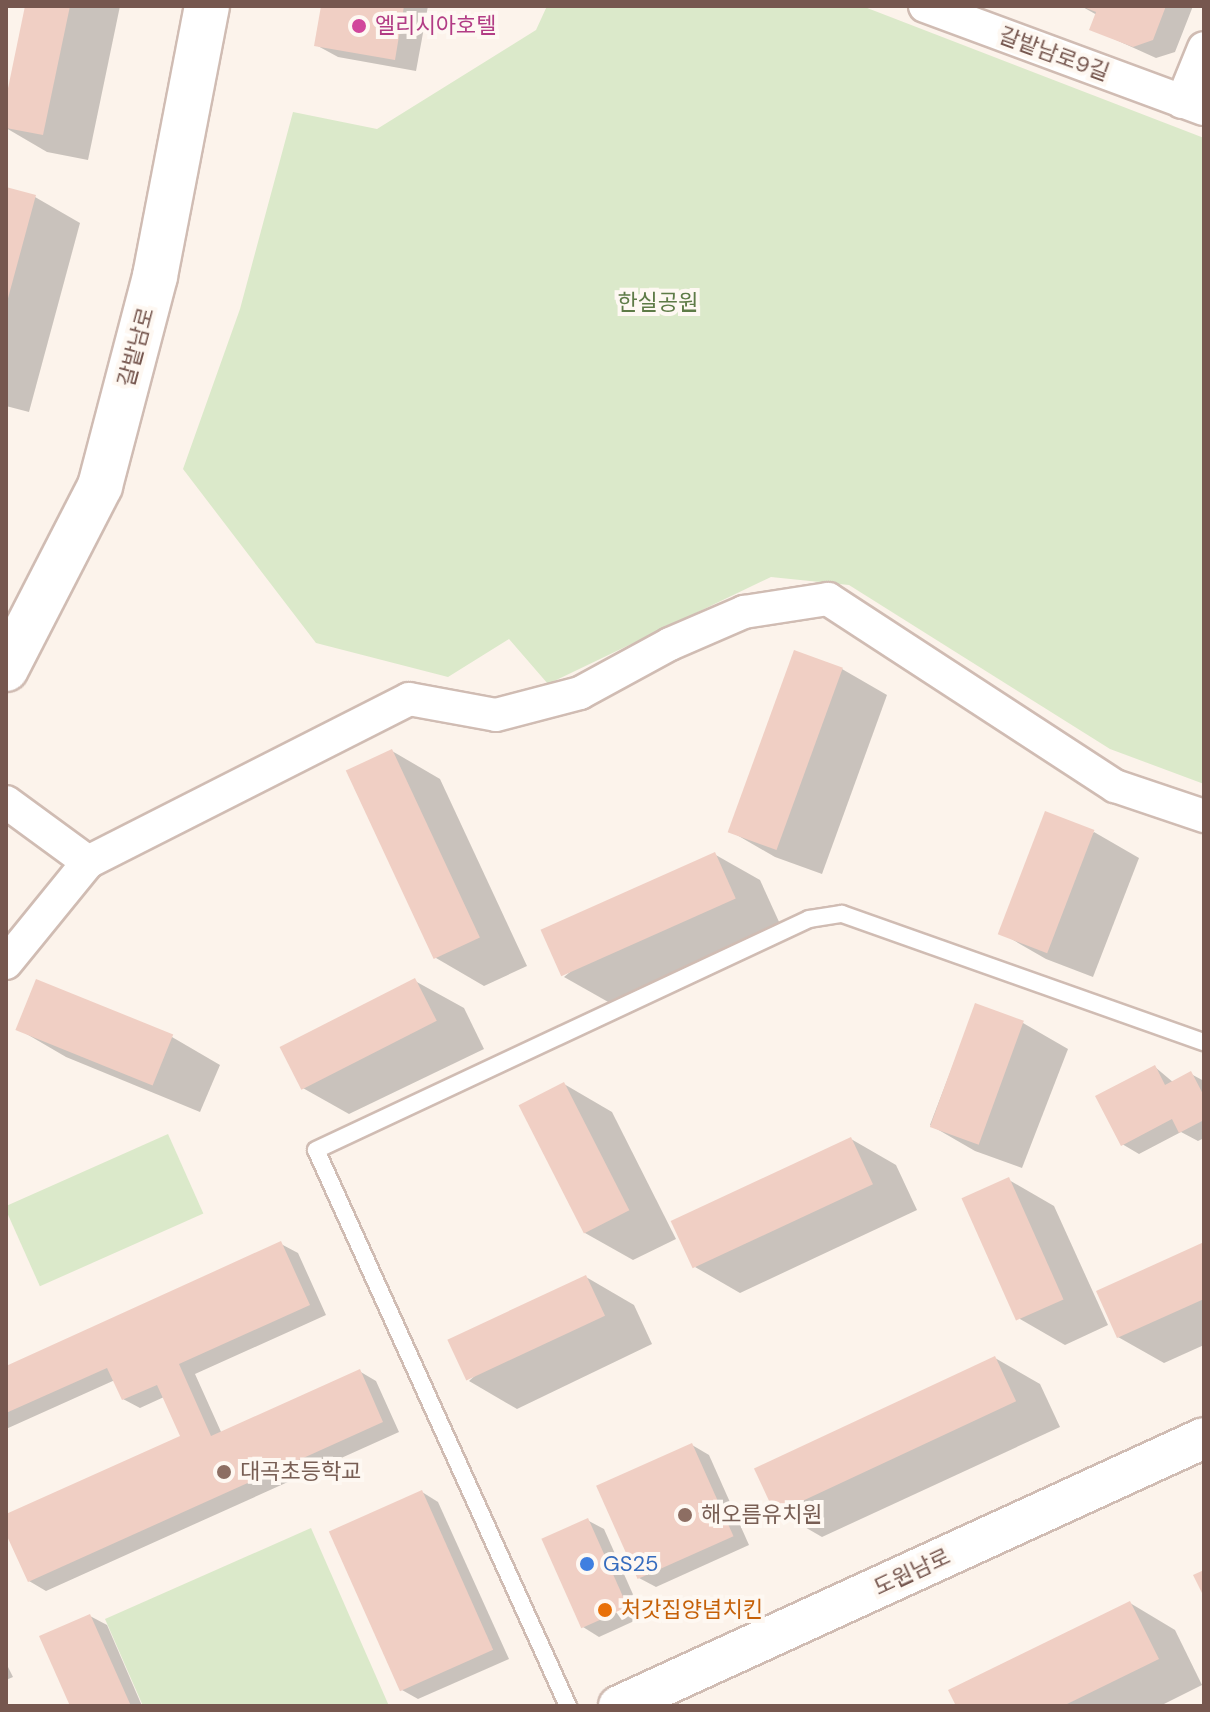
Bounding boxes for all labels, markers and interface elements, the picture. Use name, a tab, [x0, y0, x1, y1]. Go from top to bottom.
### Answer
place label: 엘리시아호텔	[375, 13, 496, 39]
marker: 엘리시아호텔	[350, 17, 368, 35]
street label: 갈밭남로9길	[995, 22, 1113, 86]
park label: 한실공원	[618, 290, 698, 316]
street label: 갈밭남로	[113, 304, 159, 390]
place label: 대곡초등학교	[240, 1459, 361, 1485]
marker: 대곡초등학교	[215, 1463, 233, 1481]
place label: 해오름유치원	[701, 1502, 822, 1528]
marker: 해오름유치원	[676, 1506, 694, 1524]
street label: 도원남로	[870, 1543, 954, 1601]
place label: GS25	[603, 1551, 659, 1577]
marker: GS25	[578, 1555, 596, 1573]
place label: 처갓집양념치킨	[621, 1597, 763, 1623]
marker: 처갓집양념치킨	[596, 1601, 614, 1619]

